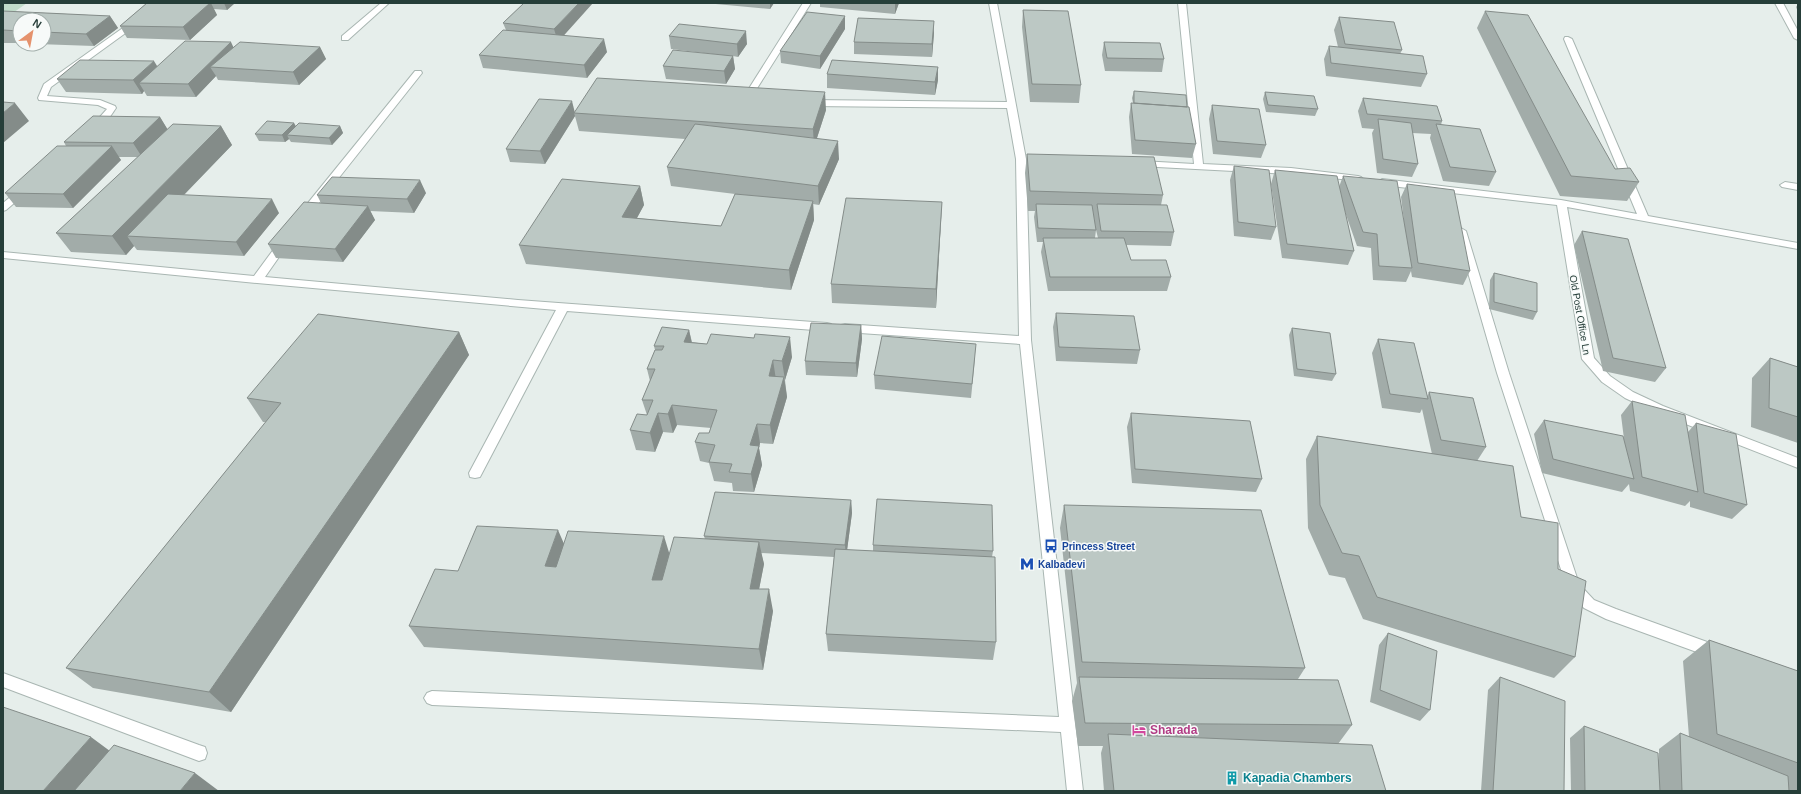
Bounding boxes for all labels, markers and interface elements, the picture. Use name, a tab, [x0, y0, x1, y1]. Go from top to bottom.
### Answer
north arrow	[12, 12, 52, 52]
text: N	[31, 16, 44, 31]
street label: Old Post Office Ln	[1568, 274, 1592, 356]
bus stop icon: Princess Street	[1043, 538, 1059, 554]
place label: Princess Street	[1062, 541, 1135, 552]
metro station icon: Kalbadevi	[1019, 556, 1035, 572]
place label: Kalbadevi	[1038, 559, 1085, 570]
hotel icon: Sharada	[1131, 722, 1147, 738]
place label: Sharada	[1150, 723, 1198, 737]
building icon: Kapadia Chambers	[1224, 770, 1240, 786]
place label: Kapadia Chambers	[1243, 771, 1352, 785]

